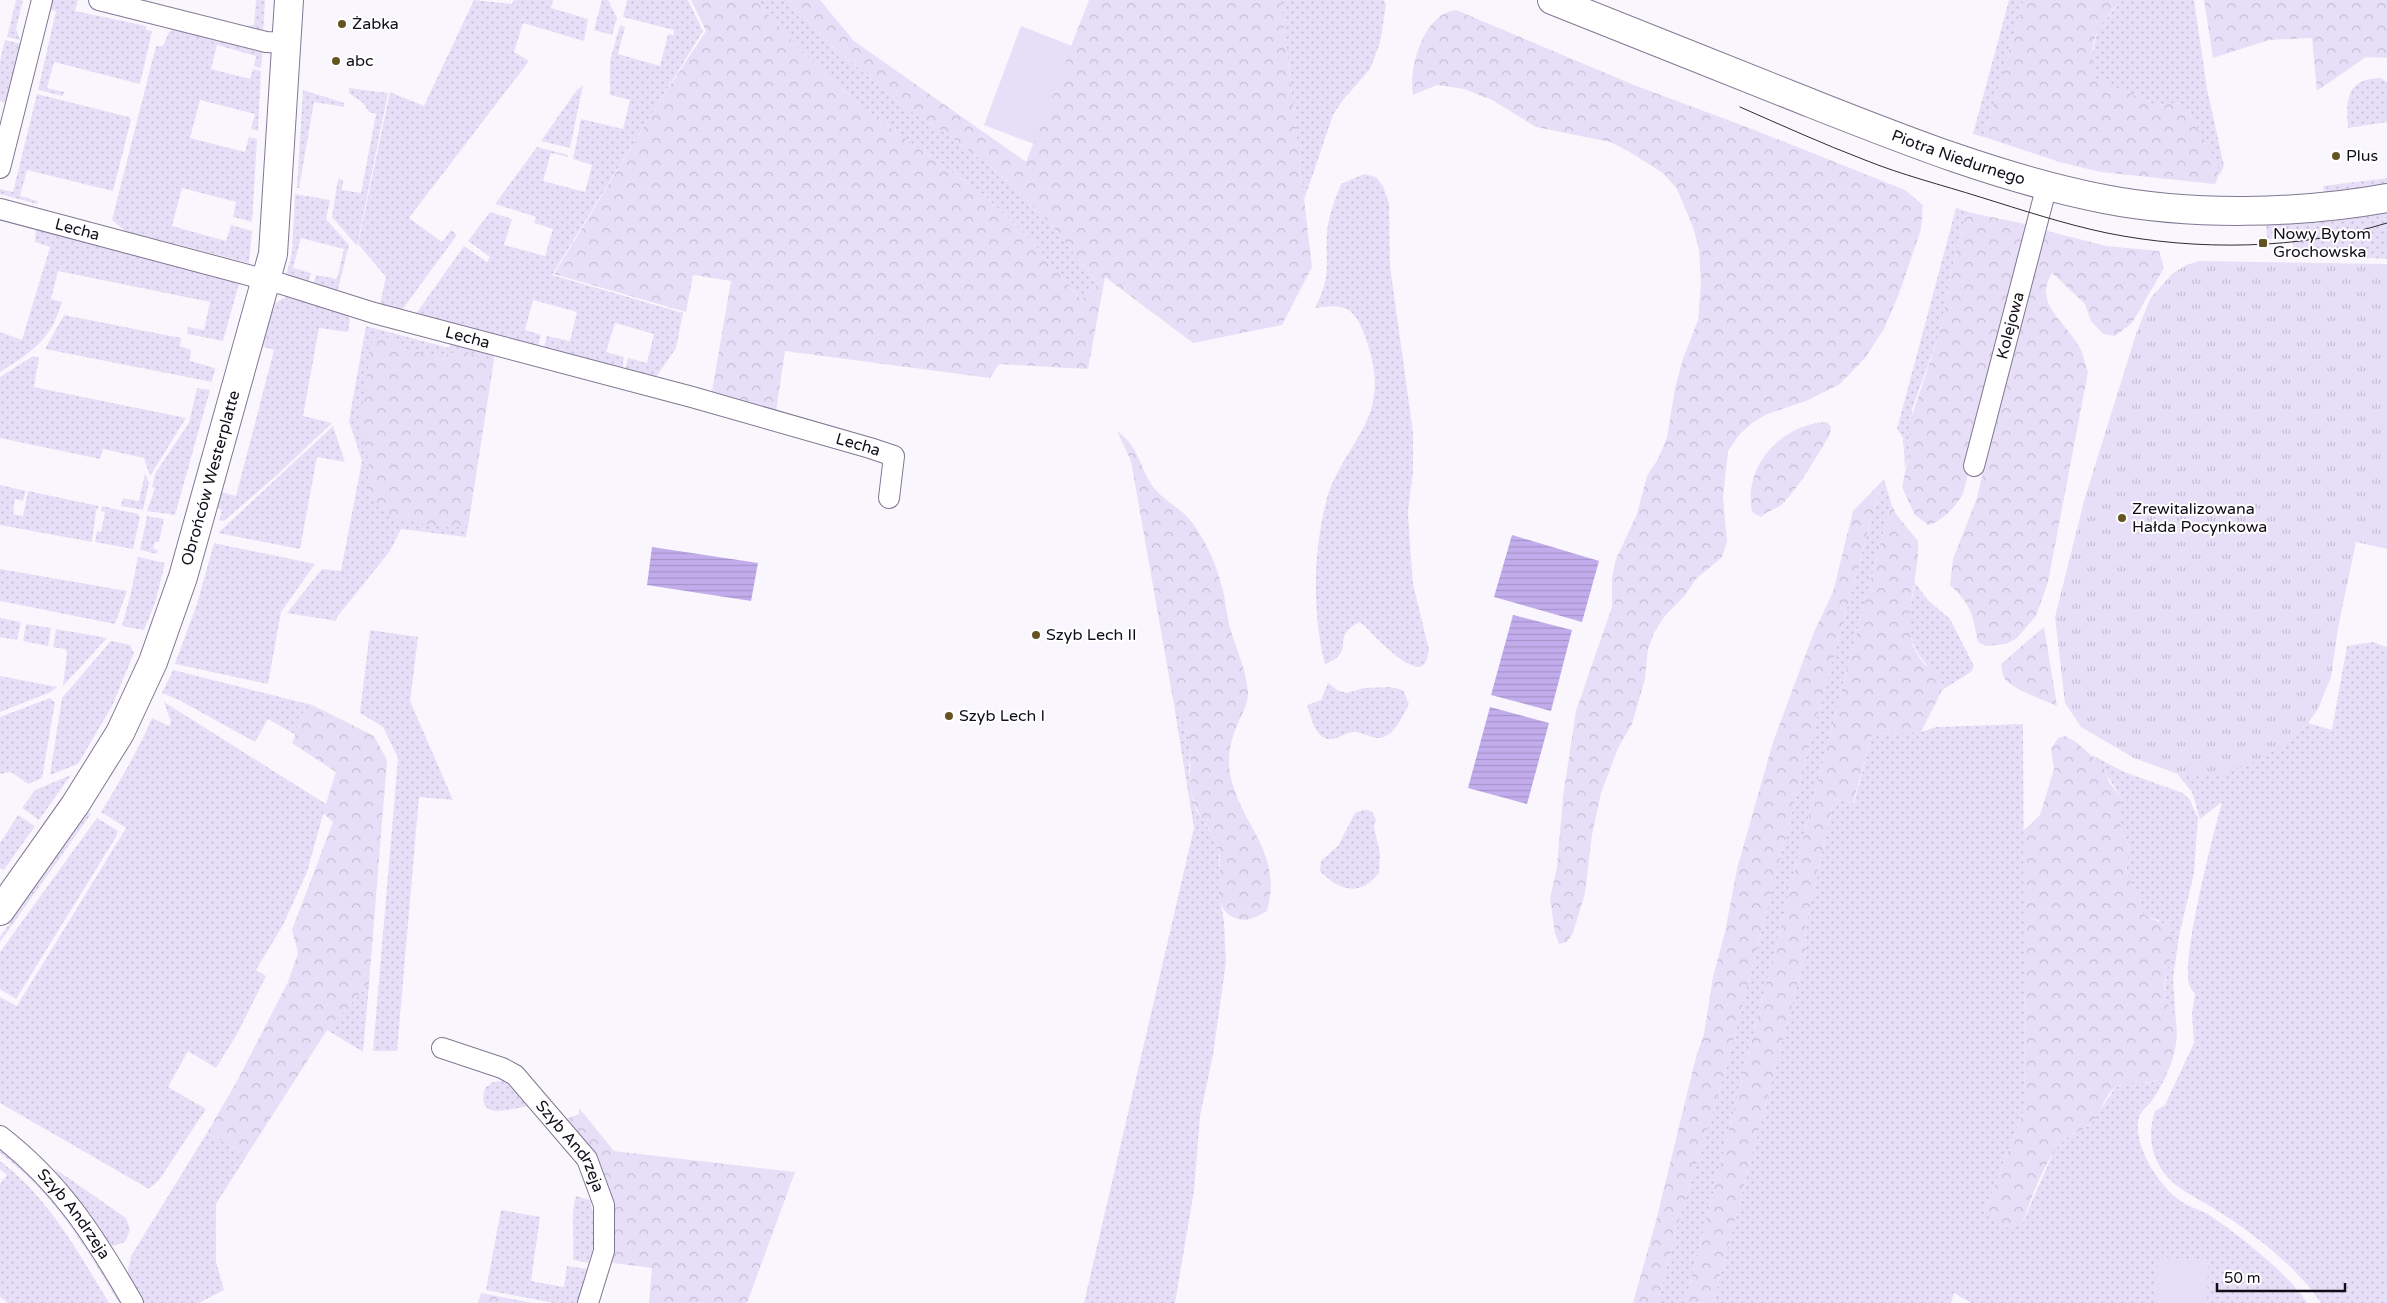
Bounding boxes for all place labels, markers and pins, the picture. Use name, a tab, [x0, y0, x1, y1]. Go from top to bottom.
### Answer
place label: Żabka	[352, 14, 399, 34]
marker: Żabka	[336, 18, 348, 30]
place label: abc	[346, 51, 374, 71]
marker: abc	[330, 55, 342, 67]
place label: Plus	[2346, 146, 2378, 166]
marker: Plus	[2330, 150, 2342, 162]
place label: Nowy Bytom Grochowska	[2273, 224, 2371, 262]
marker: Nowy Bytom Grochowska	[2257, 237, 2269, 249]
place label: Zrewitalizowana Hałda Pocynkowa	[2132, 499, 2267, 537]
marker: Zrewitalizowana Hałda Pocynkowa	[2116, 512, 2128, 524]
place label: Szyb Lech II	[1046, 625, 1137, 645]
marker: Szyb Lech II	[1030, 629, 1042, 641]
place label: Szyb Lech I	[959, 706, 1045, 726]
marker: Szyb Lech I	[943, 710, 955, 722]

